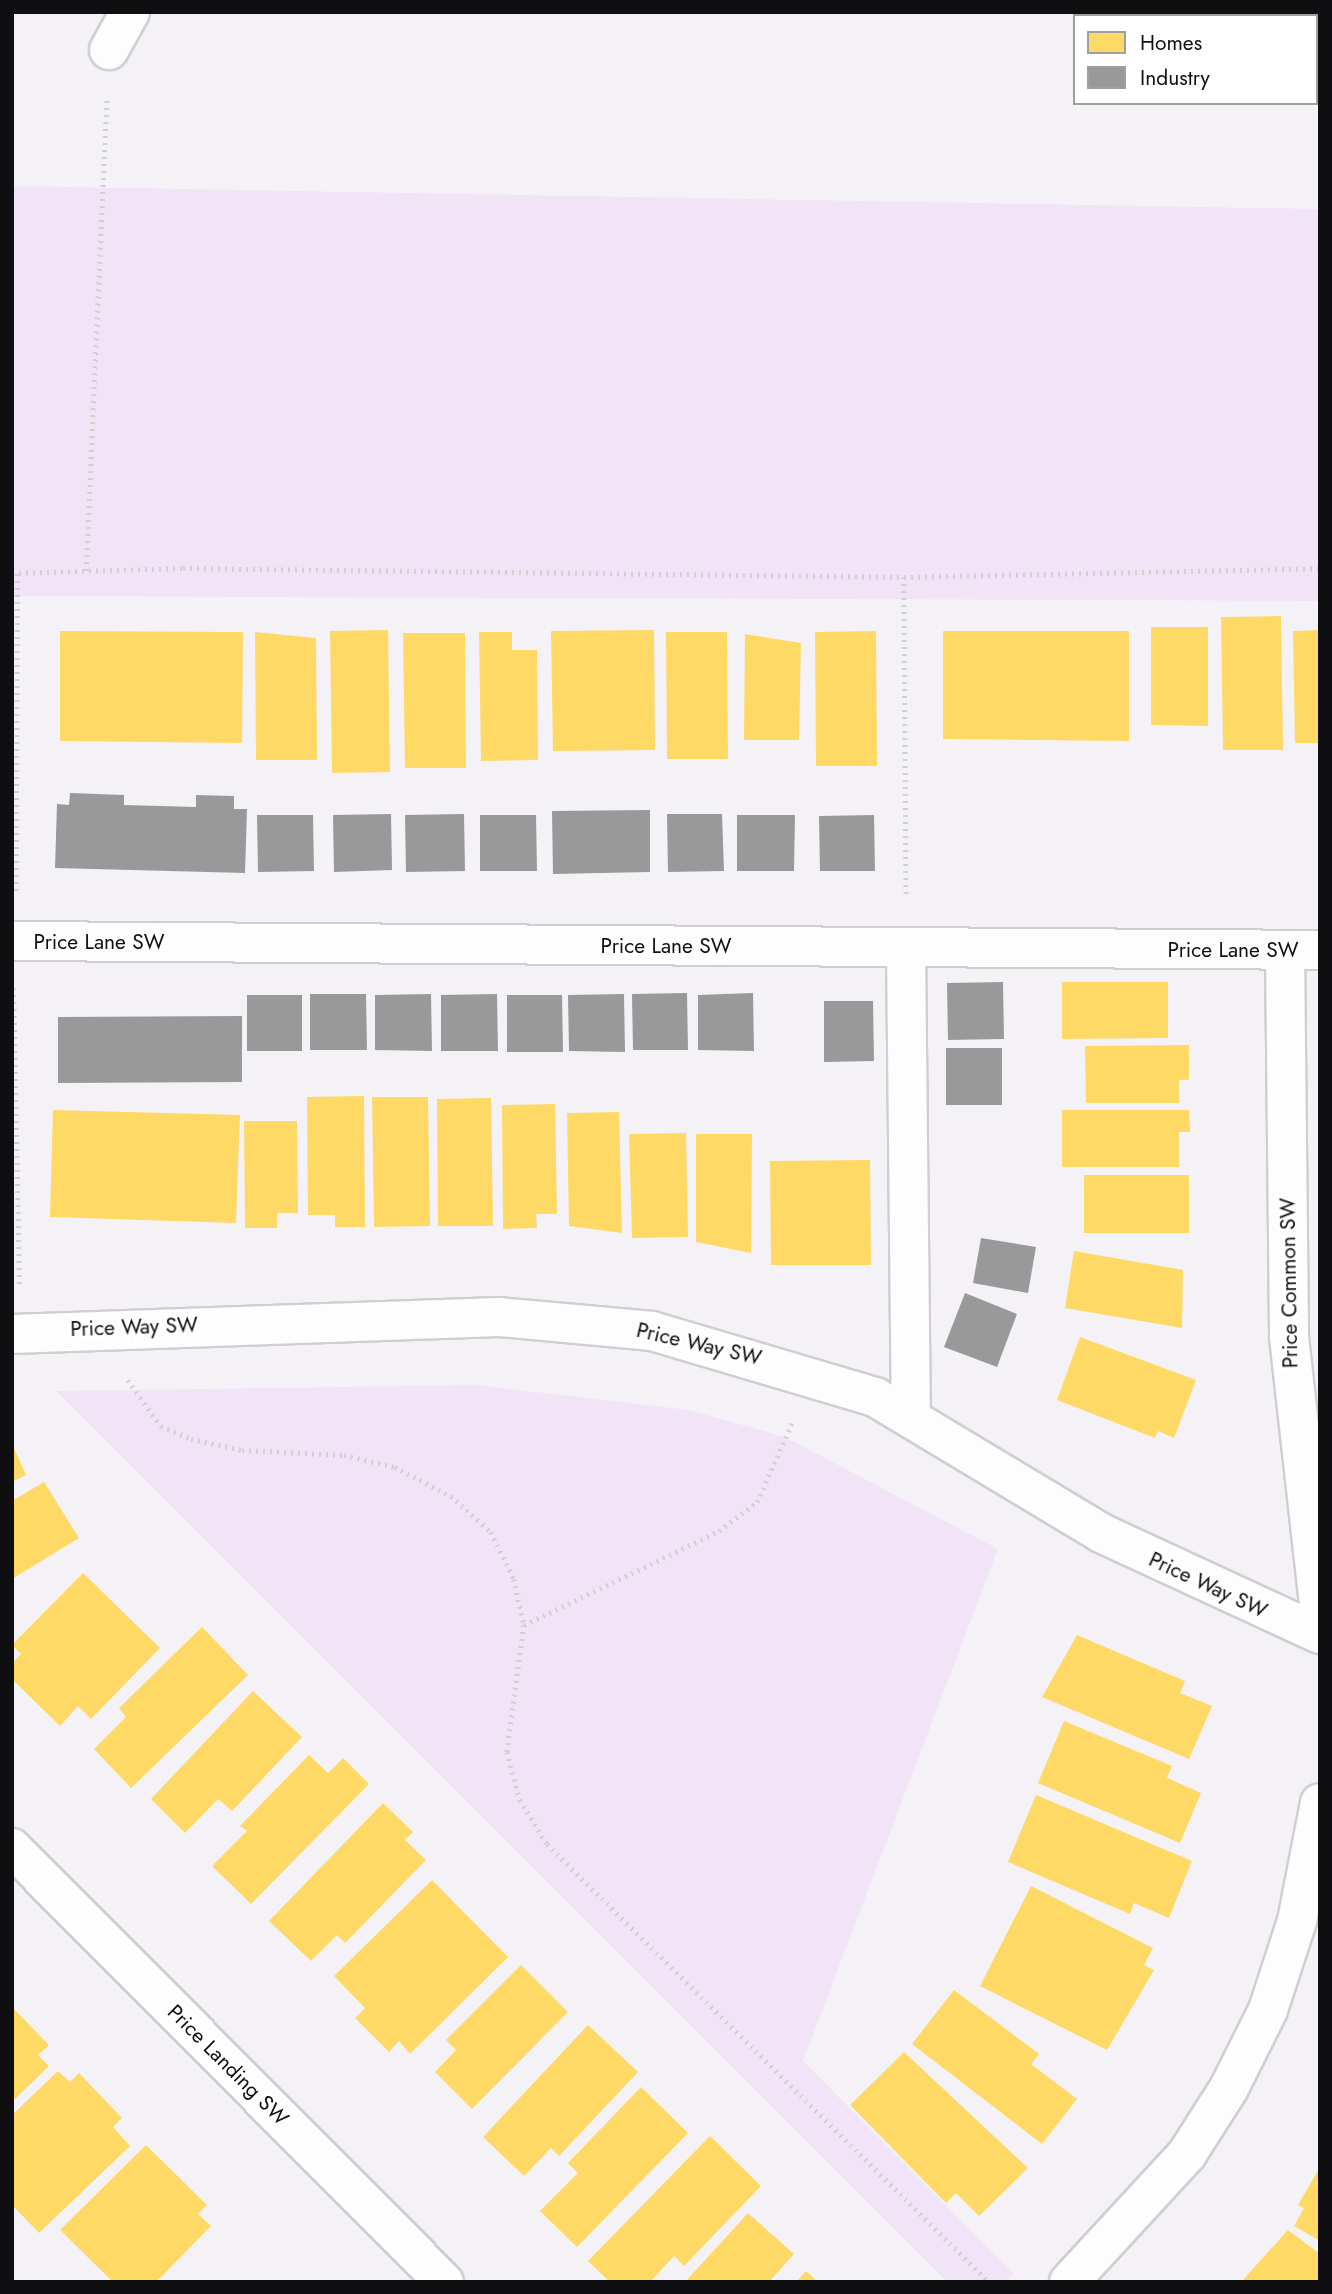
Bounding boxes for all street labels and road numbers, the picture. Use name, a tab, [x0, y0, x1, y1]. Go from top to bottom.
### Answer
street label: Price Lane SW	[34, 929, 164, 955]
street label: Price Lane SW	[601, 933, 731, 959]
street label: Price Lane SW	[1168, 937, 1298, 963]
street label: Price Common SW	[1275, 1197, 1303, 1369]
street label: Price Way SW	[70, 1312, 198, 1342]
street label: Price Way SW	[634, 1317, 764, 1371]
street label: Price Way SW	[1145, 1547, 1271, 1623]
street label: Price Landing SW	[162, 1999, 294, 2131]

